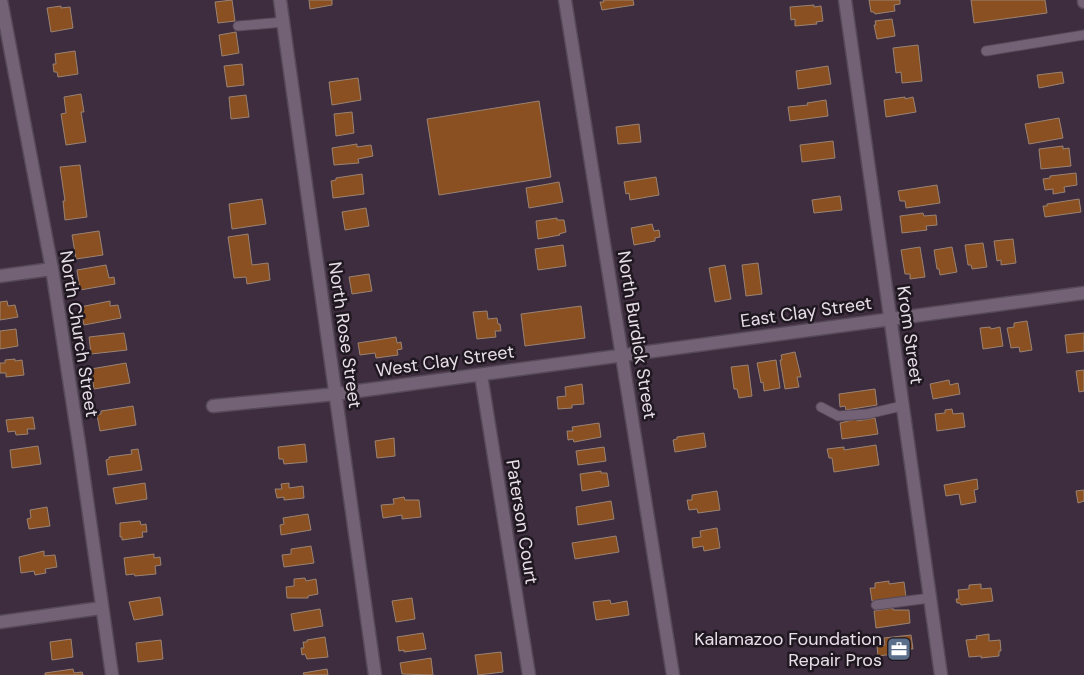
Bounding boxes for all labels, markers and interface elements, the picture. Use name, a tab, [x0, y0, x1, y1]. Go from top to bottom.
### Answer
street label: North Church Street	[54, 249, 104, 419]
street label: North Burdick Street	[612, 249, 662, 421]
street label: North Rose Street	[323, 260, 367, 410]
street label: Krom Street	[891, 284, 929, 386]
street label: East Clay Street	[739, 291, 873, 333]
street label: West Clay Street	[374, 339, 516, 383]
street label: Paterson Court	[500, 458, 544, 586]
place label: Kalamazoo Foundation Repair Pros	[694, 627, 882, 672]
office icon: Kalamazoo Foundation Repair Pros	[886, 636, 912, 662]

